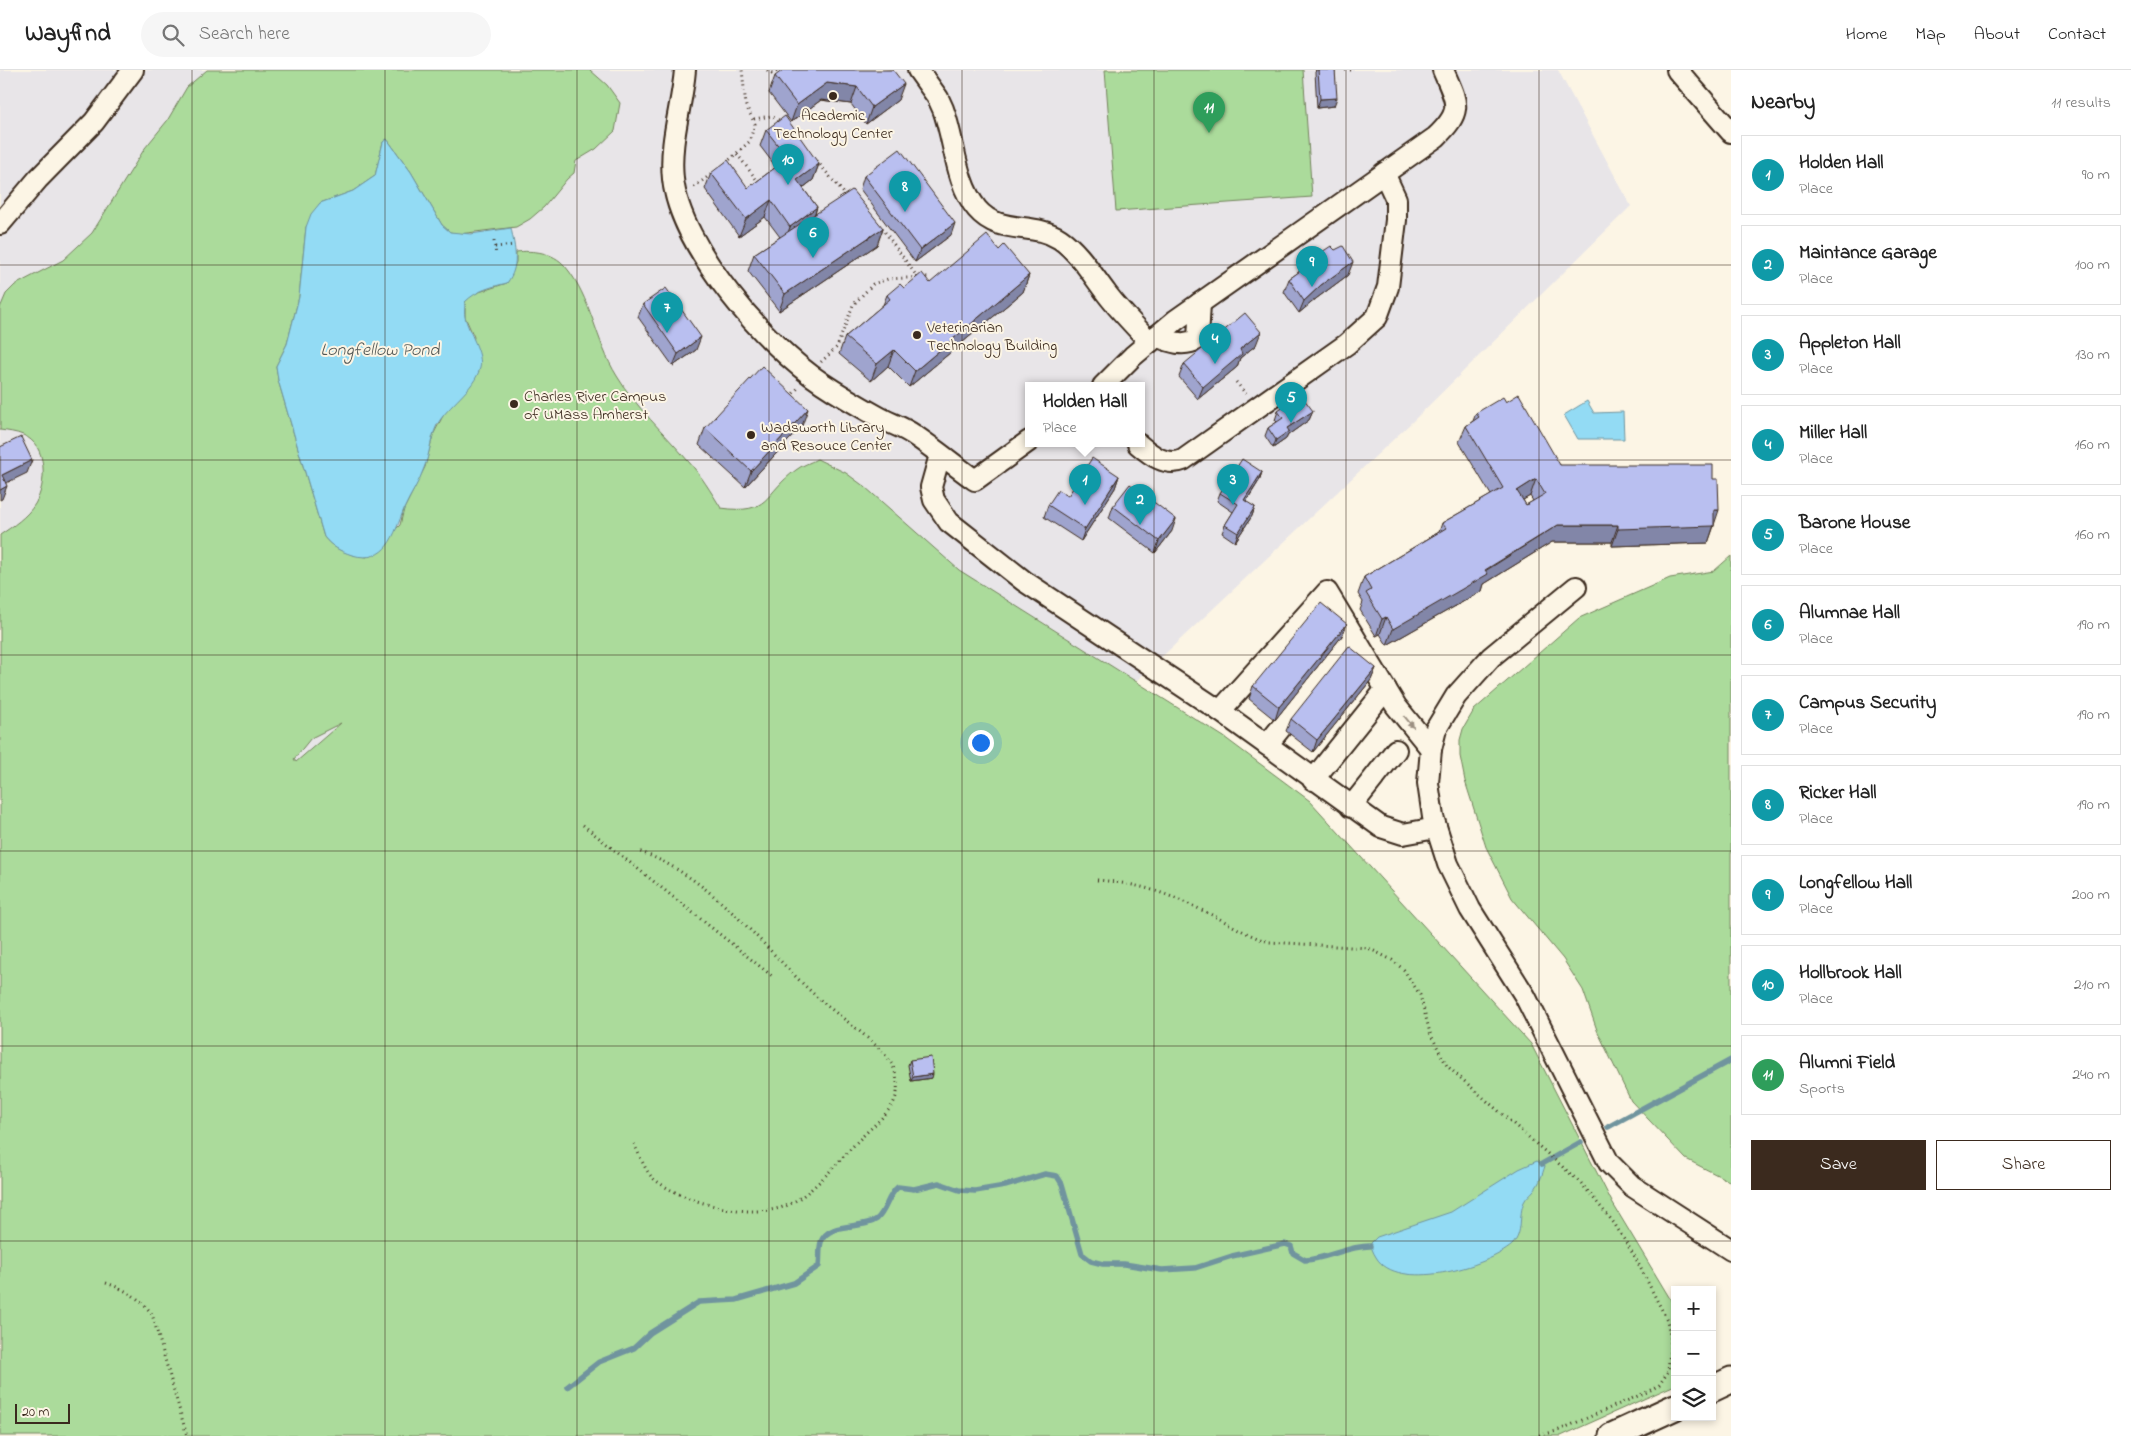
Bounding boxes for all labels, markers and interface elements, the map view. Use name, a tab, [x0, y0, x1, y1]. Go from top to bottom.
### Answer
search box	[141, 12, 491, 57]
text: Wayfind	[25, 17, 111, 52]
icon: search	[159, 21, 187, 49]
text: Search here	[199, 21, 290, 48]
text: Home	[1846, 22, 1887, 48]
text: Map	[1915, 22, 1946, 48]
text: About	[1974, 22, 2020, 48]
text: Contact	[2048, 22, 2106, 48]
text: Nearby	[1751, 88, 1815, 118]
marker: Academic Technology Center	[827, 90, 839, 102]
text: 11 results	[2051, 91, 2111, 115]
pin: 11	[1193, 92, 1225, 133]
place label: Academic Technology Center	[773, 104, 893, 146]
pin: 10	[772, 144, 804, 185]
text: Holden Hall	[1799, 150, 1884, 177]
text: 1	[1765, 163, 1771, 187]
text: 90 m	[2082, 163, 2110, 187]
pin: 8	[889, 171, 921, 212]
text: Place	[1799, 177, 1833, 201]
pin: 6	[797, 217, 829, 258]
text: Maintance Garage	[1799, 240, 1937, 267]
pin: 9	[1296, 246, 1328, 287]
text: 2	[1764, 253, 1772, 277]
text: 100 m	[2075, 253, 2110, 277]
text: Place	[1799, 267, 1833, 291]
pin: 7	[651, 292, 683, 333]
place label: Veterinarian Technology Building	[926, 316, 1057, 358]
pin: 4	[1199, 323, 1231, 364]
marker: Veterinarian Technology Building	[911, 329, 923, 341]
text: Appleton Hall	[1799, 330, 1901, 357]
water label: Longfellow Pond	[321, 338, 440, 364]
text: 3	[1765, 343, 1771, 367]
text: 130 m	[2075, 343, 2110, 367]
text: Place	[1799, 357, 1833, 381]
popup	[1025, 382, 1145, 447]
pin: 5	[1275, 382, 1307, 423]
place label: Charles River Campus of UMass Amherst	[524, 385, 666, 427]
text: Holden Hall	[1043, 389, 1127, 416]
marker: Charles River Campus of UMass Amherst	[508, 398, 520, 410]
place label: Wadsworth Library and Resouce Center	[761, 416, 892, 458]
text: Place	[1043, 416, 1077, 440]
text: Miller Hall	[1799, 420, 1867, 447]
marker: Wadsworth Library and Resouce Center	[745, 429, 757, 441]
text: 4	[1765, 433, 1771, 457]
text: 160 m	[2075, 433, 2110, 457]
text: Place	[1799, 447, 1833, 471]
pin: 1	[1069, 464, 1101, 505]
pin: 3	[1217, 464, 1249, 505]
pin: 2	[1124, 484, 1156, 525]
text: Barone House	[1799, 510, 1910, 537]
text: 5	[1763, 523, 1773, 547]
text: 160 m	[2075, 523, 2110, 547]
text: Place	[1799, 537, 1833, 561]
text: Alumnae Hall	[1799, 600, 1900, 627]
text: 6	[1764, 613, 1772, 637]
text: 190 m	[2077, 613, 2110, 637]
text: Place	[1799, 627, 1833, 651]
text: Campus Security	[1799, 690, 1936, 717]
text: 7	[1765, 703, 1771, 727]
text: 190 m	[2077, 703, 2110, 727]
one-way arrow	[1403, 716, 1414, 728]
text: Place	[1799, 717, 1833, 741]
your location	[968, 730, 994, 756]
text: Ricker Hall	[1799, 780, 1877, 807]
text: 8	[1765, 793, 1771, 817]
text: 190 m	[2077, 793, 2110, 817]
text: Place	[1799, 807, 1833, 831]
text: Longfellow Hall	[1799, 870, 1912, 897]
text: 9	[1766, 883, 1770, 907]
text: 200 m	[2072, 883, 2110, 907]
text: Place	[1799, 897, 1833, 921]
text: Hollbrook Hall	[1799, 960, 1902, 987]
text: 10	[1762, 973, 1774, 997]
text: 210 m	[2074, 973, 2110, 997]
text: Place	[1799, 987, 1833, 1011]
text: Alumni Field	[1799, 1050, 1895, 1077]
text: 11	[1763, 1063, 1773, 1087]
text: 240 m	[2072, 1063, 2110, 1087]
text: Sports	[1799, 1077, 1845, 1101]
button: Save	[1751, 1140, 1926, 1190]
button: Share	[1936, 1140, 2111, 1190]
map controls	[1671, 1286, 1716, 1421]
button: +	[1671, 1286, 1716, 1331]
button: −	[1671, 1331, 1716, 1376]
button: layers	[1671, 1376, 1716, 1421]
scale bar	[15, 1401, 70, 1424]
text: 20 m	[22, 1402, 49, 1423]

